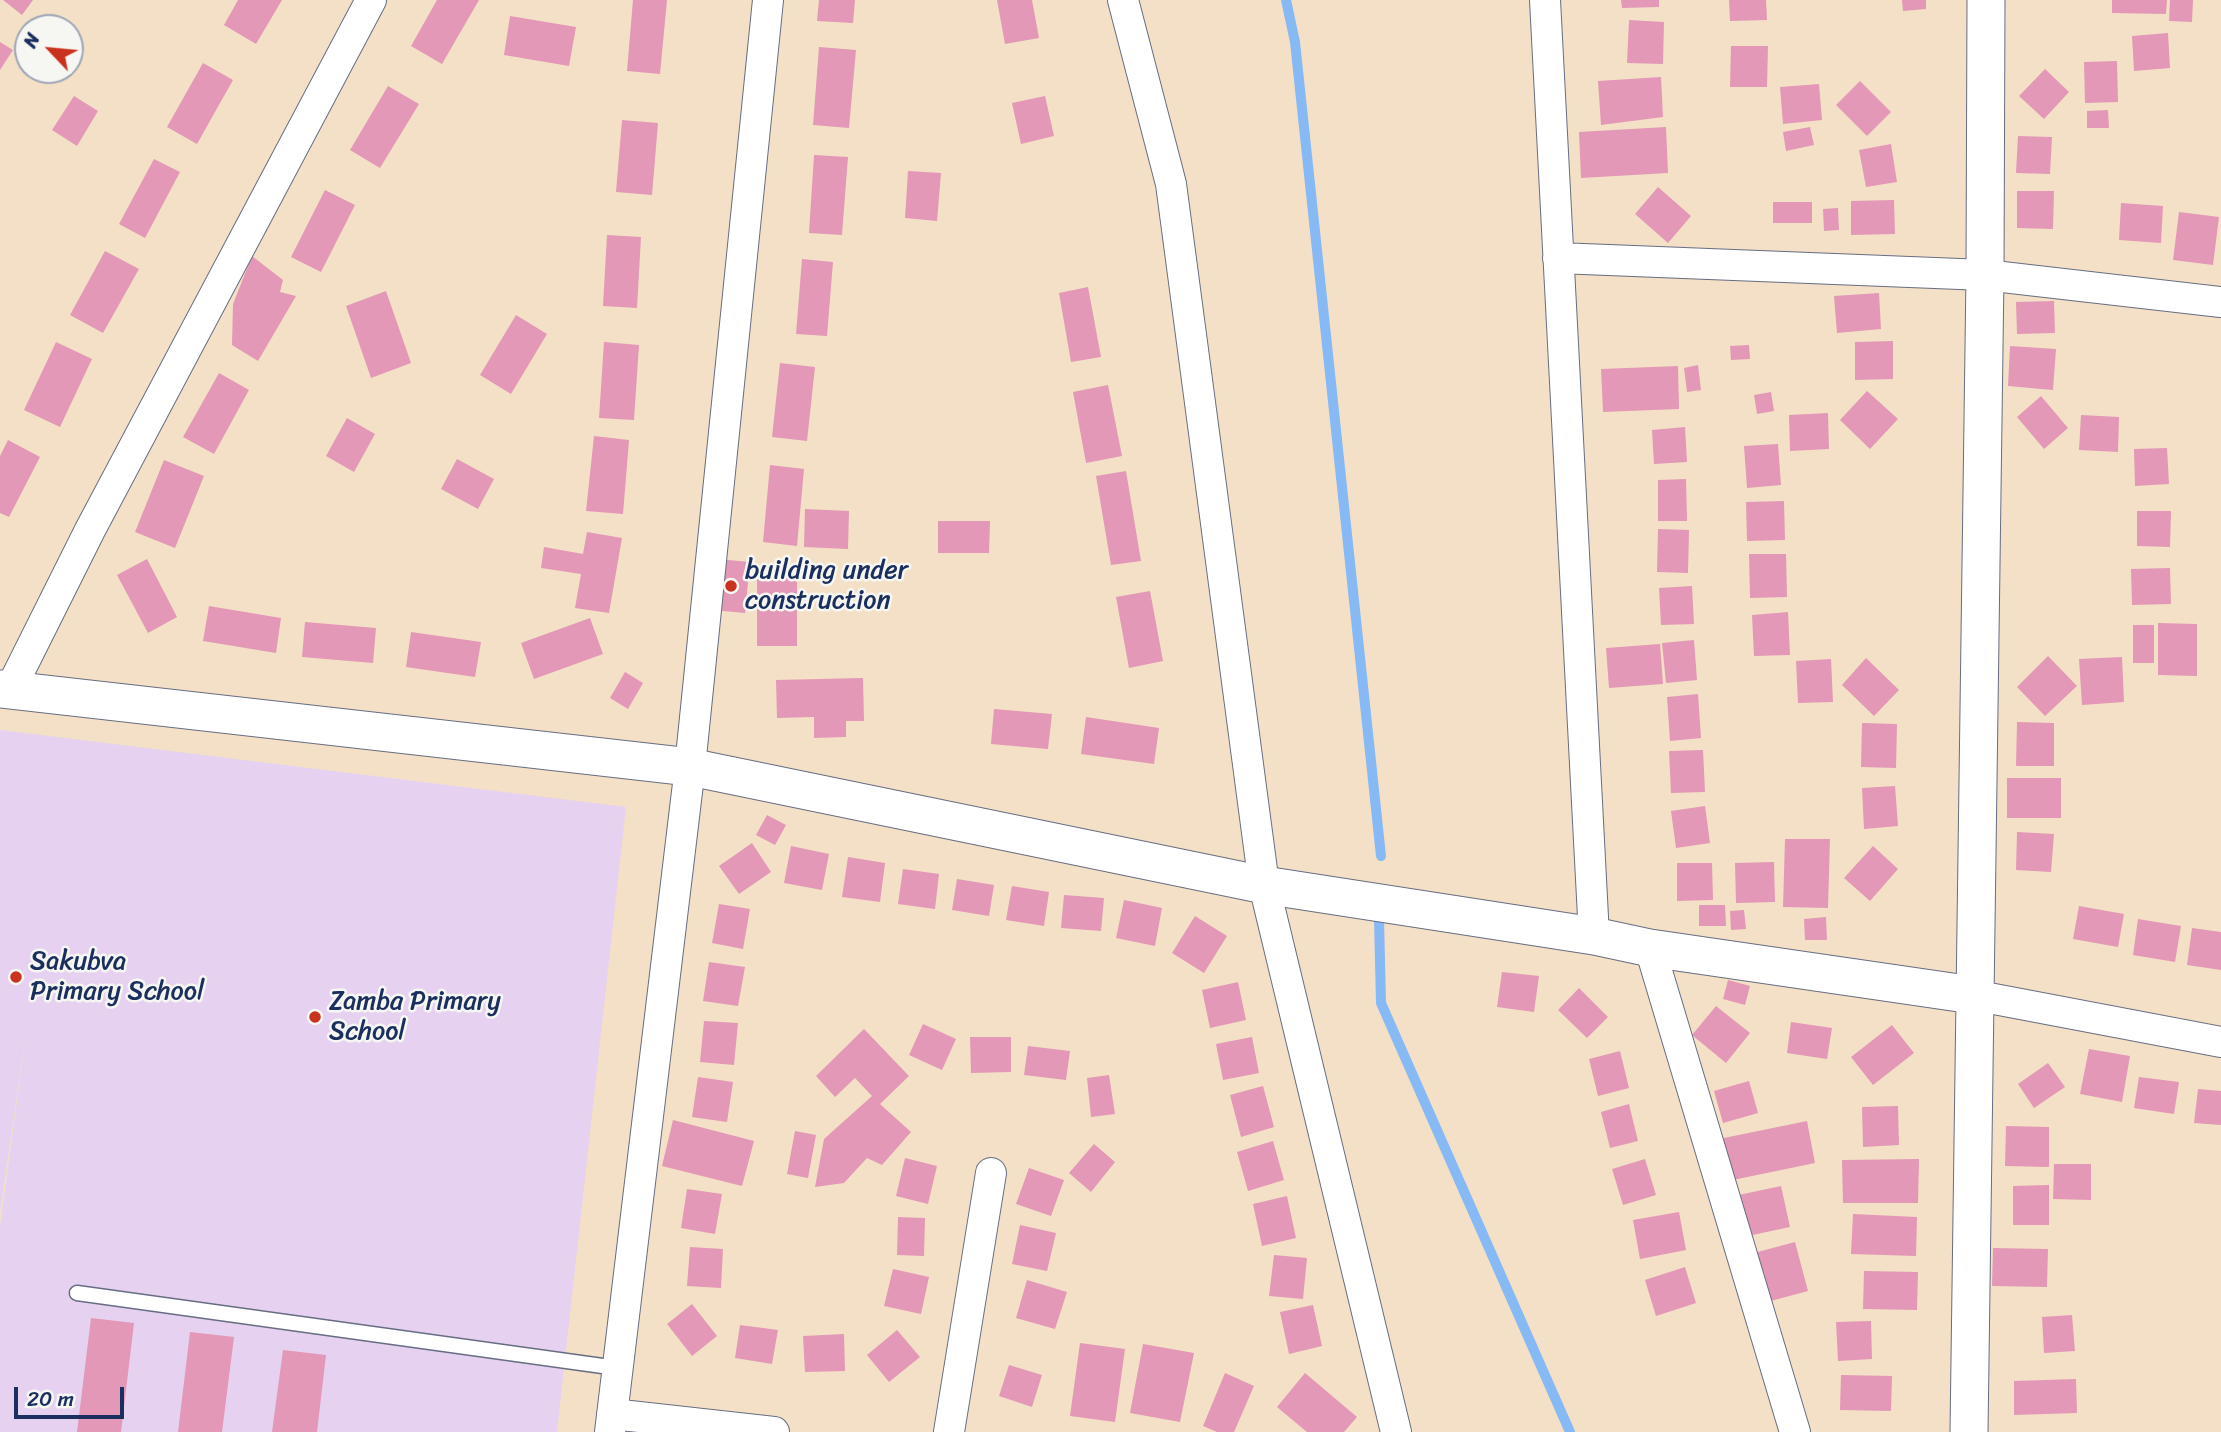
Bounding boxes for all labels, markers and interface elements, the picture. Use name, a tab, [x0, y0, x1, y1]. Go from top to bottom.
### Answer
north arrow	[14, 14, 84, 84]
text: N	[14, 27, 49, 54]
place label: building under construction	[745, 555, 908, 616]
marker: building under construction	[723, 578, 739, 594]
place label: Sakubva Primary School	[30, 946, 204, 1007]
marker: Sakubva Primary School	[8, 969, 24, 985]
place label: Zamba Primary School	[329, 986, 501, 1048]
marker: Zamba Primary School	[307, 1009, 323, 1025]
scale bar	[18, 1372, 128, 1416]
text: 20 m	[27, 1380, 74, 1418]

